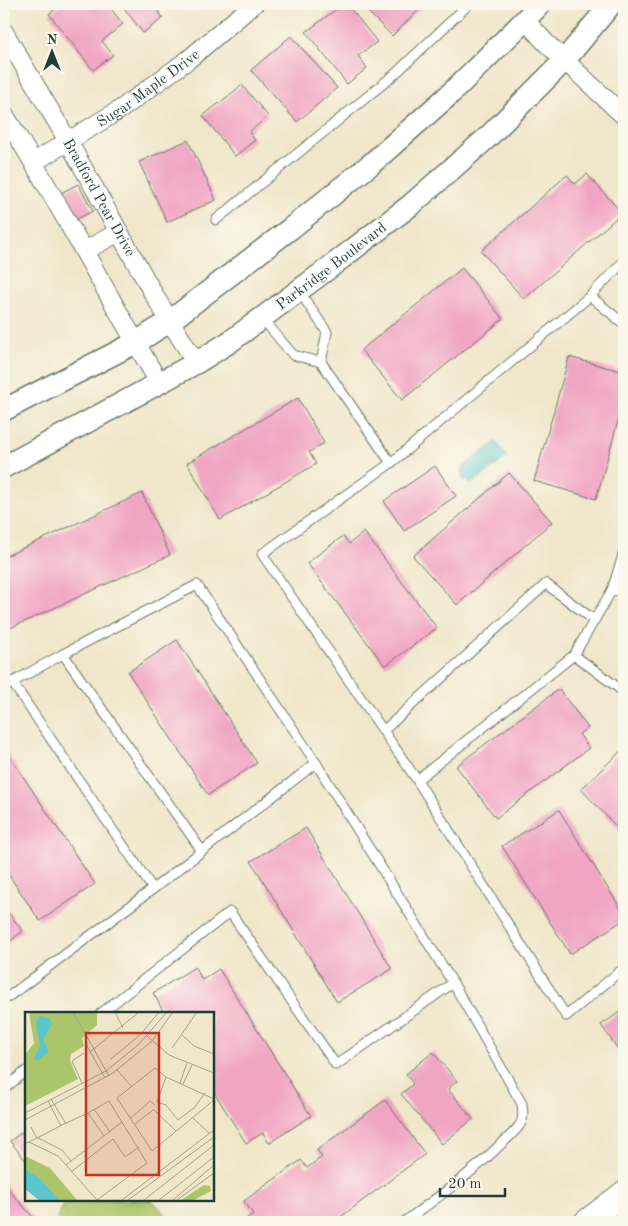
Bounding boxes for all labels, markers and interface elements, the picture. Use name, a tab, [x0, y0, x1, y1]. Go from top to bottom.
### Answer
north arrow	[28, 28, 78, 78]
text: N	[47, 33, 58, 47]
street label: Sugar Maple Drive	[95, 47, 203, 131]
street label: Bradford Pear Drive	[59, 137, 137, 260]
street label: Parkridge Boulevard	[274, 220, 390, 313]
inset map	[25, 1012, 214, 1201]
scale bar	[440, 1166, 506, 1198]
text: 20 m	[448, 1177, 482, 1192]

